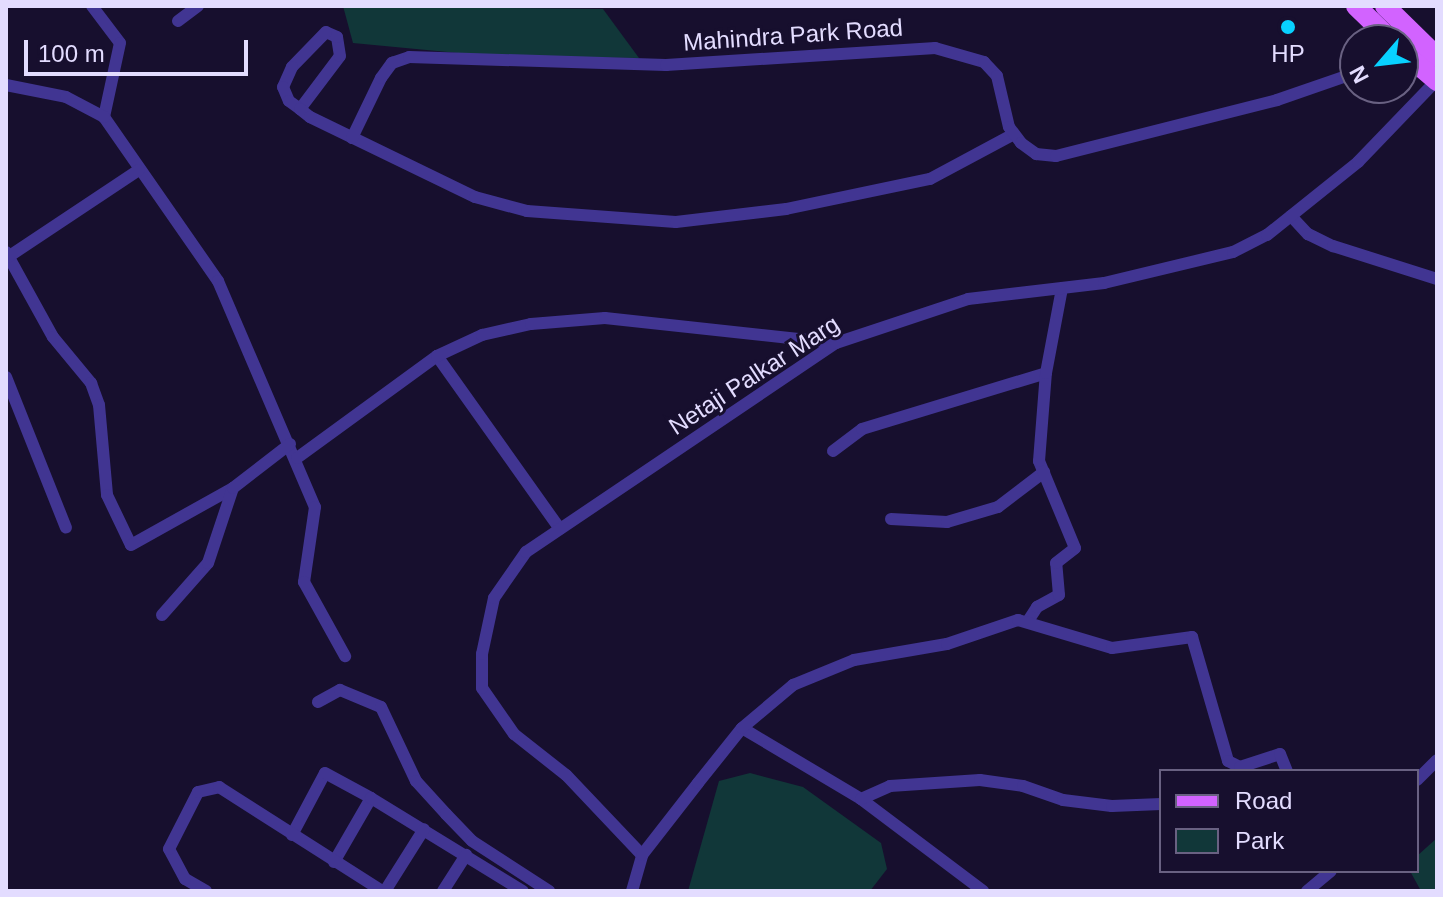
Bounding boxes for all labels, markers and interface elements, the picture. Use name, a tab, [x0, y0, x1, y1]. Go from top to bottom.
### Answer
street label: Mahindra Park Road	[682, 13, 904, 57]
marker: HP	[1279, 18, 1297, 36]
scale bar	[28, 24, 252, 74]
north arrow	[1339, 24, 1419, 104]
text: 100 m	[38, 40, 105, 67]
place label: HP	[1271, 40, 1305, 68]
text: N	[1344, 62, 1374, 87]
street label: Netaji Palkar Marg	[663, 309, 845, 441]
legend	[1159, 769, 1419, 873]
text: Road	[1235, 787, 1292, 814]
text: Park	[1235, 827, 1284, 854]

